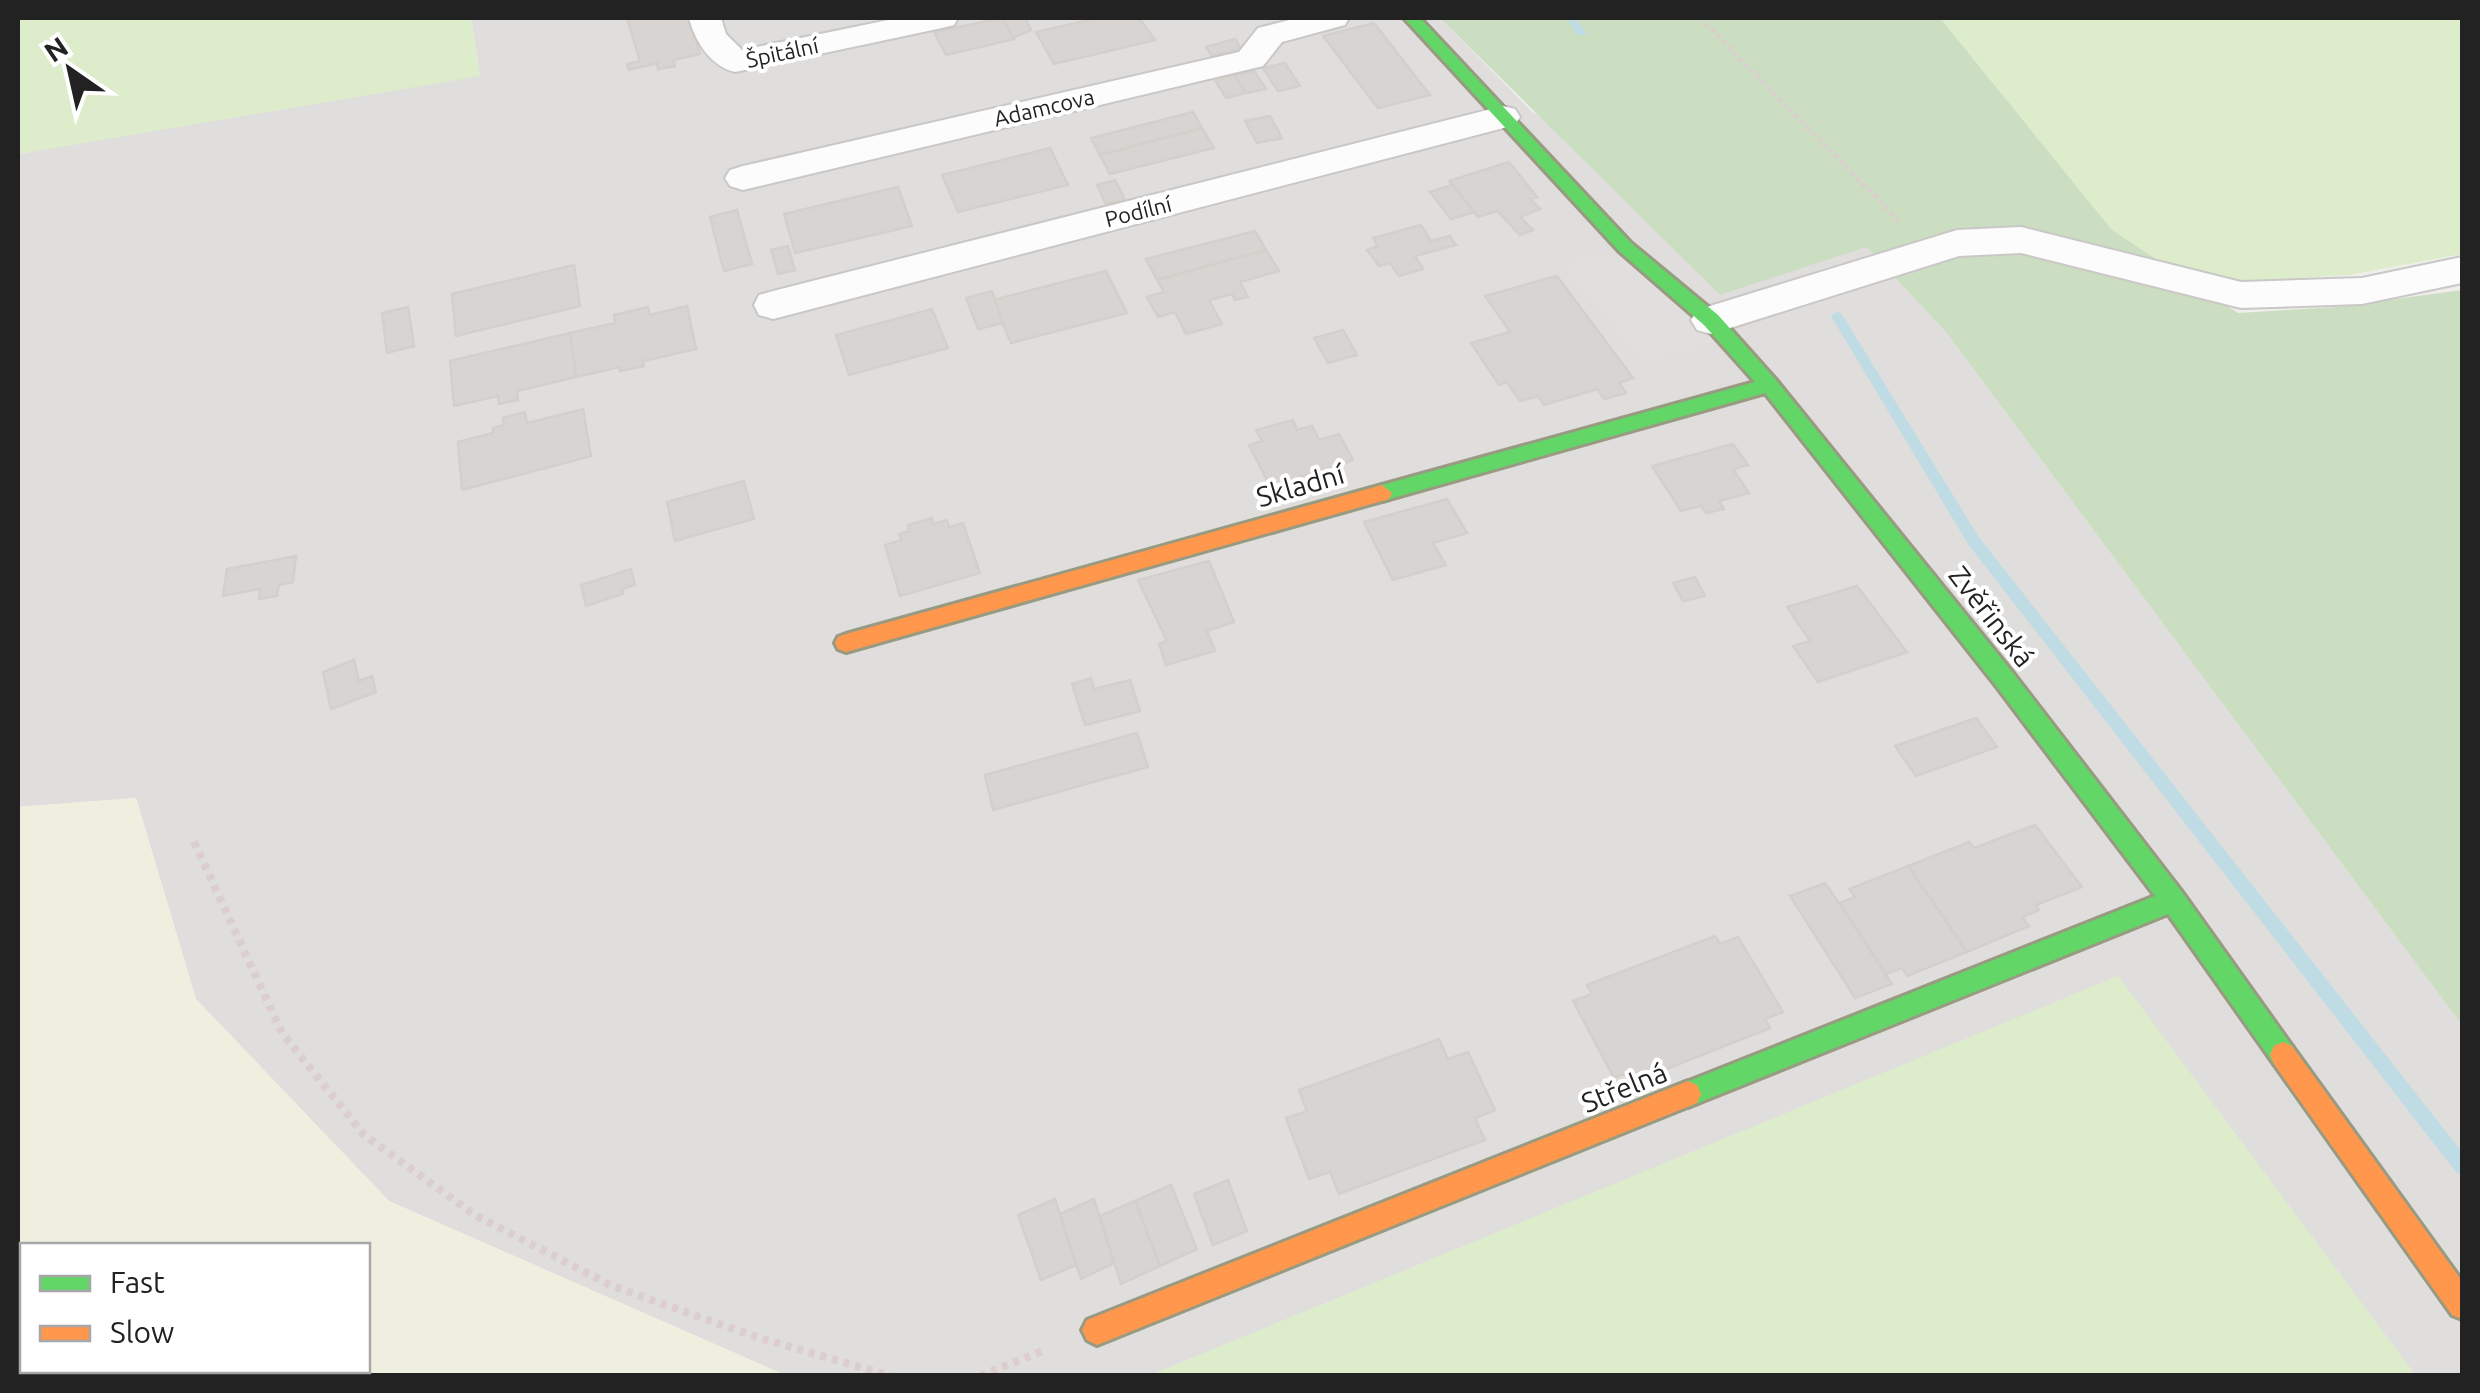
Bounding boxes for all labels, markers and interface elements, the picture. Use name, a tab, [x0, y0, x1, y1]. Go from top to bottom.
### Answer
north arrow	[20, 20, 120, 120]
text: N	[38, 30, 73, 68]
street label: Špitální	[744, 32, 821, 72]
street label: Adamcova	[991, 83, 1097, 131]
street label: Podílní	[1102, 191, 1174, 231]
street label: Skladní	[1253, 457, 1349, 512]
street label: Zvěřinská	[1943, 560, 2041, 672]
street label: Střelná	[1577, 1056, 1671, 1118]
legend	[20, 1243, 370, 1373]
text: Fast	[110, 1265, 165, 1299]
text: Slow	[110, 1315, 174, 1349]

